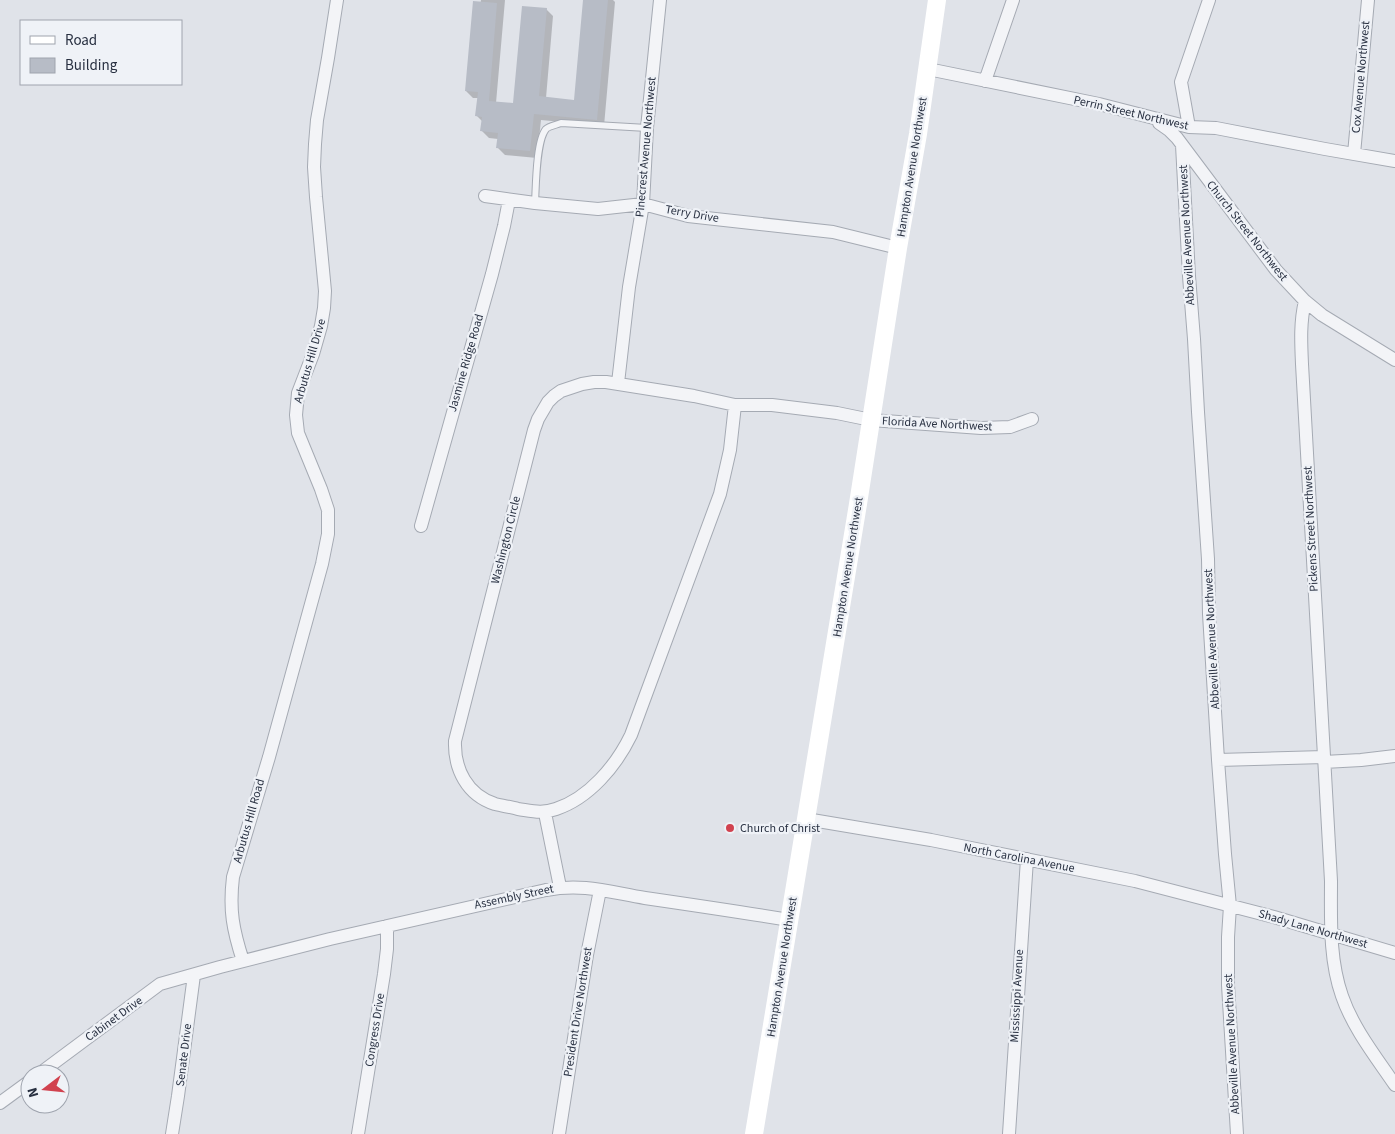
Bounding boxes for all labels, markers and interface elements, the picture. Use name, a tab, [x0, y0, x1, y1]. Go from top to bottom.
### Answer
legend	[20, 20, 182, 85]
street label: Cox Avenue Northwest	[1348, 20, 1374, 134]
text: Road	[65, 30, 97, 51]
text: Building	[65, 55, 118, 76]
street label: Pinecrest Avenue Northwest	[631, 76, 661, 218]
street label: Perrin Street Northwest	[1072, 91, 1190, 135]
street label: Hampton Avenue Northwest	[893, 96, 931, 238]
street label: Abbeville Avenue Northwest	[1175, 164, 1199, 306]
street label: Church Street Northwest	[1202, 177, 1292, 285]
street label: Terry Drive	[664, 201, 720, 227]
street label: Jasmine Ridge Road	[444, 312, 488, 414]
street label: Arbutus Hill Drive	[290, 317, 330, 405]
street label: Florida Ave Northwest	[881, 413, 993, 435]
street label: Pickens Street Northwest	[1299, 466, 1323, 592]
street label: Washington Circle	[487, 494, 525, 586]
street label: Hampton Avenue Northwest	[829, 496, 867, 638]
street label: Abbeville Avenue Northwest	[1200, 568, 1224, 710]
street label: Arbutus Hill Road	[229, 777, 269, 865]
place label: Church of Christ	[740, 820, 820, 837]
marker: Church of Christ	[724, 822, 736, 834]
street label: North Carolina Avenue	[962, 839, 1076, 877]
street label: Assembly Street	[473, 880, 555, 914]
street label: Hampton Avenue Northwest	[763, 896, 801, 1038]
street label: Shady Lane Northwest	[1256, 905, 1370, 953]
street label: President Drive Northwest	[559, 946, 597, 1078]
street label: Mississippi Avenue	[1006, 949, 1028, 1043]
street label: Abbeville Avenue Northwest	[1220, 973, 1244, 1115]
street label: Cabinet Drive	[82, 992, 146, 1046]
street label: Congress Drive	[361, 992, 389, 1068]
street label: Senate Drive	[172, 1023, 196, 1087]
north arrow	[20, 1064, 70, 1114]
text: N	[23, 1085, 44, 1100]

